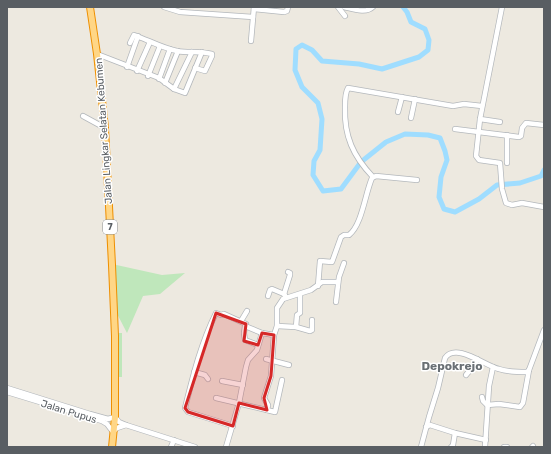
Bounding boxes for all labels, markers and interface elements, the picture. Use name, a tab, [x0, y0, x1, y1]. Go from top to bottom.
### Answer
street label: Jalan Lingkar Selatan Kebumen	[93, 57, 115, 204]
road number: 7	[103, 220, 117, 234]
district label: Depokrejo	[421, 359, 483, 373]
street label: Jalan Pupus	[39, 398, 98, 426]

